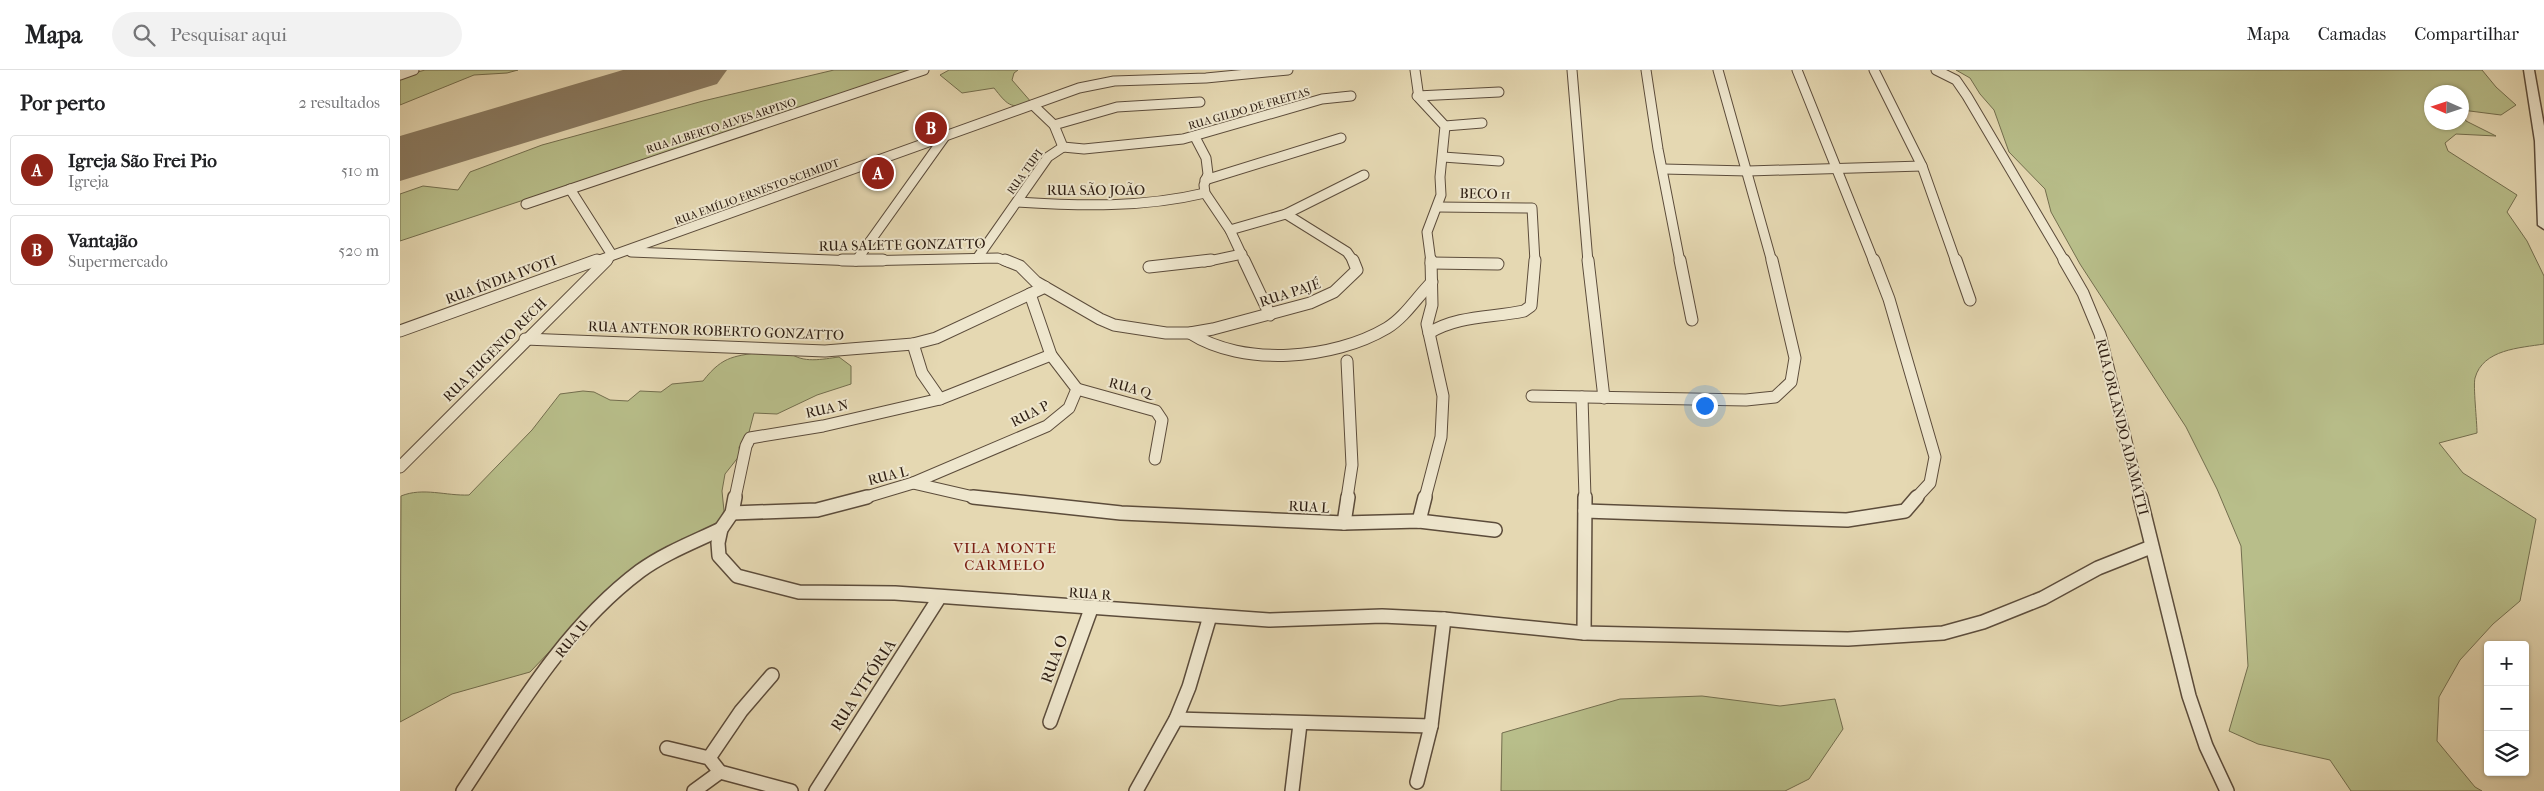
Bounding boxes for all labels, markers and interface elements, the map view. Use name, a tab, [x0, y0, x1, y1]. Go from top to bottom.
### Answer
search box	[112, 12, 462, 57]
text: Mapa	[25, 21, 82, 49]
icon: search	[130, 21, 158, 49]
text: Pesquisar aqui	[170, 24, 287, 46]
text: Mapa	[2247, 24, 2290, 45]
text: Camadas	[2318, 24, 2386, 45]
text: Compartilhar	[2414, 24, 2519, 45]
street label: RUA GILDO DE FREITAS	[1187, 85, 1312, 133]
north arrow	[2424, 85, 2469, 130]
text: Por perto	[20, 91, 105, 115]
text: 2 resultados	[299, 93, 380, 112]
street label: RUA ALBERTO ALVES ARPINO	[644, 95, 798, 156]
pin: B	[915, 109, 947, 147]
street label: RUA TUPI	[1004, 146, 1046, 197]
text: Igreja São Frei Pio	[68, 150, 217, 172]
pin: A	[862, 154, 894, 192]
street label: RUA EMÍLIO ERNESTO SCHMIDT	[673, 156, 842, 228]
text: A	[32, 161, 42, 180]
text: 510 m	[341, 161, 379, 180]
text: Igreja	[68, 172, 109, 191]
street label: RUA SÃO JOÃO	[1047, 182, 1145, 199]
street label: BECO 11	[1459, 185, 1511, 203]
text: Vantajão	[68, 230, 138, 252]
street label: RUA SALETE GONZATTO	[818, 235, 986, 255]
text: B	[32, 241, 42, 260]
text: 520 m	[338, 241, 379, 260]
street label: RUA ÍNDIA IVOTI	[443, 251, 559, 308]
text: Supermercado	[68, 252, 168, 271]
street label: RUA PAJÉ	[1257, 274, 1323, 311]
street label: RUA EUGENIO RECH	[440, 295, 550, 405]
street label: RUA ANTENOR ROBERTO GONZATTO	[588, 318, 844, 344]
street label: RUA ORLANDO ADAMATTI	[2092, 337, 2152, 518]
street label: RUA Q	[1107, 374, 1158, 403]
your location	[1692, 393, 1718, 419]
street label: RUA N	[804, 396, 850, 422]
street label: RUA P	[1008, 397, 1053, 431]
street label: RUA L	[866, 463, 911, 489]
street label: RUA L	[1288, 497, 1331, 517]
district label: VILA MONTE CARMELO	[952, 539, 1057, 574]
street label: RUA R	[1068, 584, 1113, 604]
street label: RUA U	[552, 617, 592, 661]
street label: RUA O	[1037, 632, 1071, 686]
street label: RUA VITÓRIA	[825, 635, 900, 734]
map controls	[2484, 641, 2529, 776]
button: +	[2484, 641, 2529, 686]
button: −	[2484, 686, 2529, 731]
button: layers	[2484, 731, 2529, 776]

